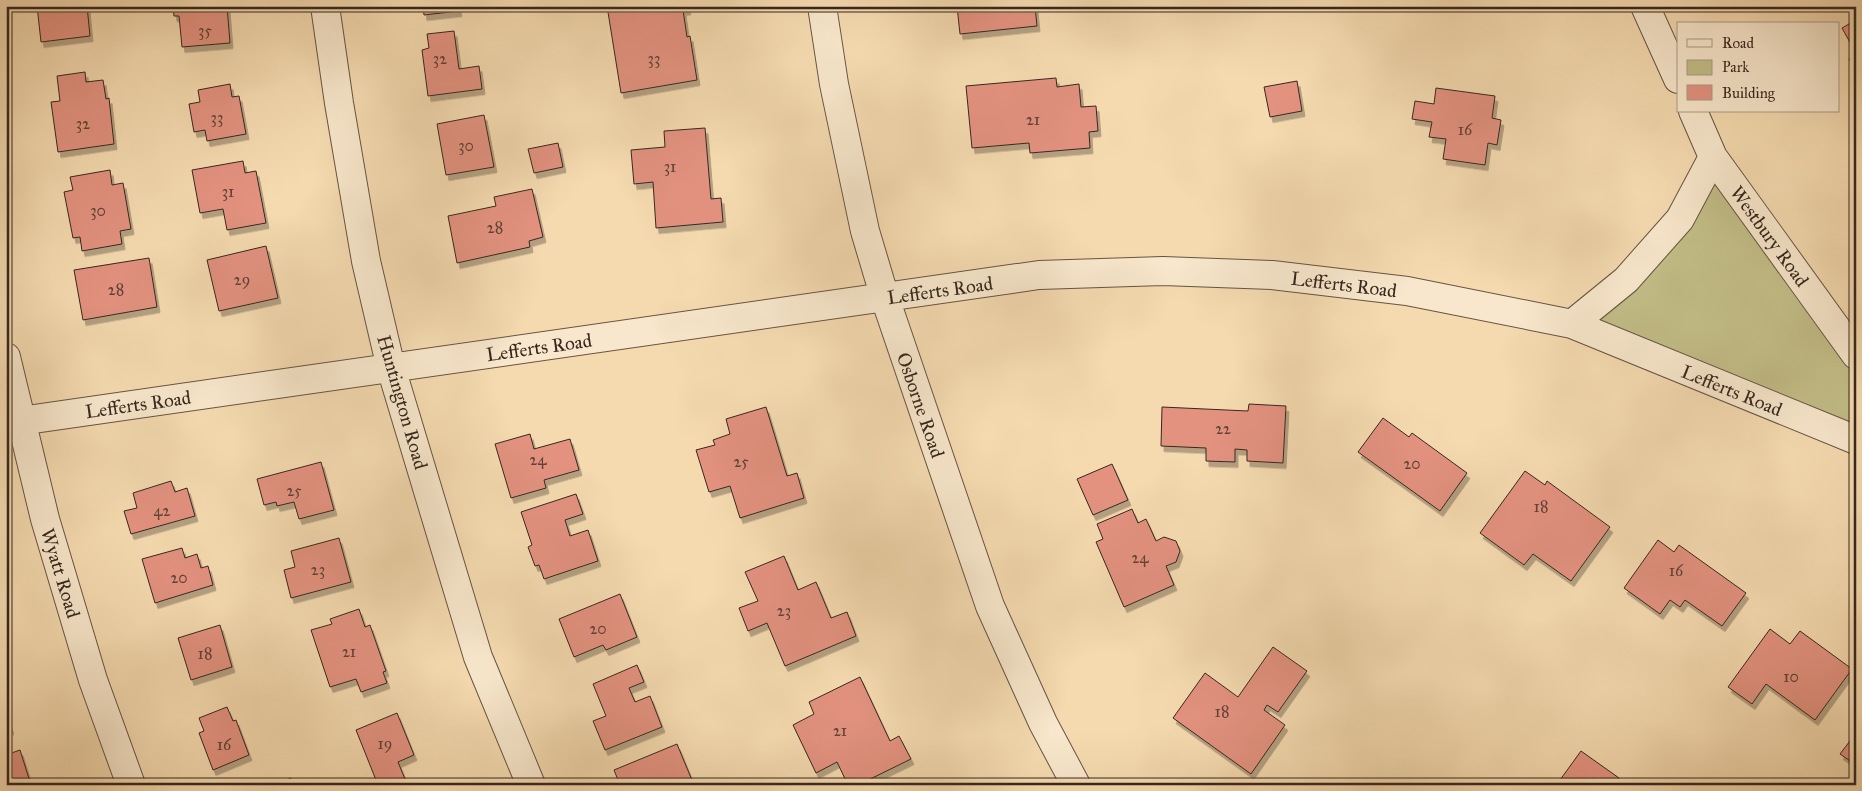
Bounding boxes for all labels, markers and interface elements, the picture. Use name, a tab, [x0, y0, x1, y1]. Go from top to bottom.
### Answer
house number: 35	[198, 21, 212, 40]
legend	[1677, 22, 1840, 112]
text: Road	[1722, 34, 1754, 52]
house number: 32	[433, 49, 447, 68]
house number: 33	[648, 49, 660, 68]
text: Park	[1722, 58, 1749, 76]
text: Building	[1722, 84, 1776, 102]
house number: 33	[211, 108, 223, 127]
house number: 21	[1026, 110, 1040, 129]
house number: 32	[76, 114, 90, 133]
house number: 16	[1458, 120, 1473, 139]
house number: 30	[458, 136, 474, 155]
house number: 31	[664, 157, 676, 176]
house number: 31	[222, 182, 234, 201]
street label: Westbury Road	[1725, 182, 1814, 291]
house number: 30	[90, 201, 106, 220]
house number: 28	[487, 218, 503, 237]
street label: Lefferts Road	[1290, 267, 1399, 302]
house number: 29	[234, 270, 250, 289]
street label: Lefferts Road	[886, 272, 995, 309]
house number: 28	[108, 280, 124, 299]
street label: Lefferts Road	[485, 329, 594, 366]
street label: Huntington Road	[371, 332, 433, 473]
street label: Osborne Road	[892, 349, 949, 461]
street label: Lefferts Road	[1678, 360, 1786, 421]
street label: Lefferts Road	[84, 386, 193, 423]
house number: 22	[1215, 419, 1231, 438]
house number: 24	[530, 450, 547, 469]
house number: 25	[733, 452, 749, 471]
house number: 20	[1403, 454, 1421, 473]
house number: 25	[286, 481, 302, 500]
house number: 18	[1534, 497, 1548, 516]
house number: 42	[154, 501, 171, 520]
street label: Wyatt Road	[36, 525, 85, 621]
house number: 24	[1132, 548, 1149, 567]
house number: 23	[311, 560, 325, 579]
house number: 16	[1669, 561, 1684, 580]
house number: 20	[170, 568, 188, 587]
house number: 23	[777, 601, 791, 620]
house number: 20	[589, 619, 607, 638]
house number: 21	[342, 642, 356, 661]
house number: 18	[198, 644, 212, 663]
house number: 10	[1783, 667, 1799, 686]
house number: 18	[1215, 702, 1229, 721]
house number: 21	[833, 721, 847, 740]
house number: 19	[378, 734, 392, 753]
house number: 16	[217, 735, 232, 754]

